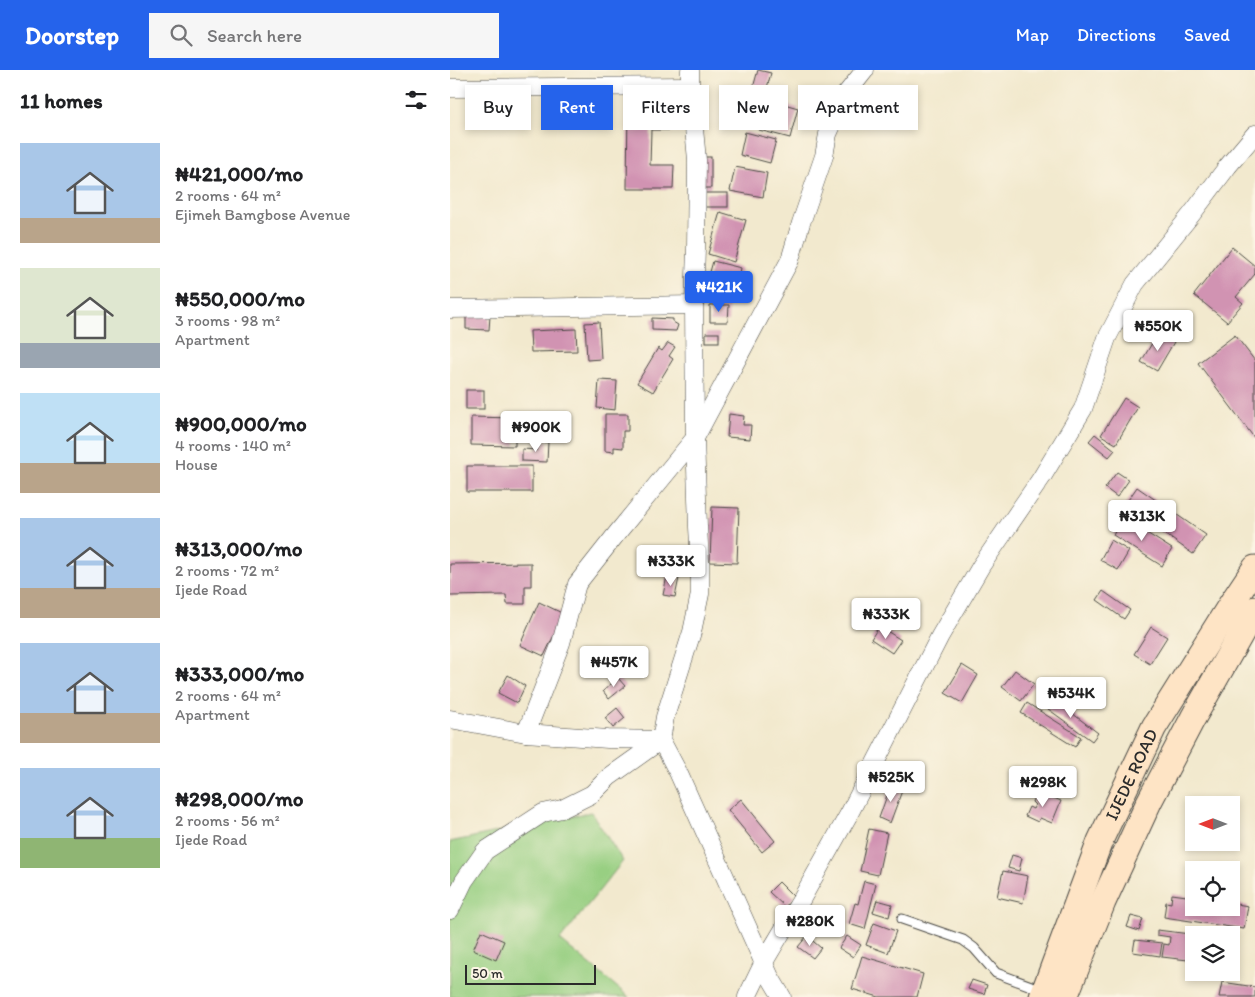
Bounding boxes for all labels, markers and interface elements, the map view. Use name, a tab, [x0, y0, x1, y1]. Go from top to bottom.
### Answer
search box	[149, 13, 499, 58]
text: Doorstep	[25, 21, 119, 50]
icon: search	[167, 21, 195, 49]
text: Search here	[207, 24, 302, 47]
text: Map	[1016, 24, 1049, 46]
text: Directions	[1077, 24, 1156, 46]
text: Saved	[1184, 24, 1230, 46]
chip: Buy	[465, 85, 531, 130]
chip: Rent	[541, 85, 613, 130]
chip: Filters	[623, 85, 709, 130]
chip: New	[719, 85, 788, 130]
chip: Apartment	[798, 85, 918, 130]
icon: filters	[402, 86, 430, 114]
text: 11 homes	[20, 88, 103, 113]
text: ₦421,000/mo	[175, 161, 303, 186]
icon: home	[60, 163, 120, 223]
text: 2 rooms · 64 m²	[175, 186, 281, 205]
text: Ejimeh Bamgbose Avenue	[175, 205, 350, 224]
pin: ₦421K	[684, 270, 754, 313]
text: ₦421K	[696, 277, 742, 296]
text: ₦550,000/mo	[175, 286, 305, 311]
icon: home	[60, 288, 120, 348]
pin: ₦550K	[1123, 310, 1193, 352]
text: 3 rooms · 98 m²	[175, 311, 280, 330]
text: ₦550K	[1134, 316, 1182, 335]
text: Apartment	[175, 330, 250, 349]
pin: ₦900K	[501, 410, 571, 453]
text: ₦900,000/mo	[175, 411, 307, 436]
icon: home	[60, 413, 120, 473]
text: ₦900K	[512, 417, 560, 436]
text: 4 rooms · 140 m²	[175, 436, 291, 455]
text: House	[175, 455, 218, 474]
pin: ₦313K	[1107, 500, 1177, 542]
text: ₦313K	[1119, 506, 1165, 525]
text: ₦313,000/mo	[175, 536, 303, 561]
icon: home	[60, 538, 120, 598]
pin: ₦333K	[636, 544, 706, 587]
text: ₦333K	[647, 551, 695, 570]
text: 2 rooms · 72 m²	[175, 561, 279, 580]
text: Ijede Road	[175, 580, 247, 599]
pin: ₦333K	[851, 598, 921, 640]
text: ₦333K	[862, 604, 910, 623]
pin: ₦457K	[579, 646, 649, 688]
text: ₦457K	[591, 652, 637, 671]
text: ₦333,000/mo	[175, 661, 304, 686]
icon: home	[60, 663, 120, 723]
pin: ₦534K	[1036, 676, 1106, 719]
text: ₦534K	[1047, 683, 1095, 702]
text: 2 rooms · 64 m²	[175, 686, 281, 705]
text: Apartment	[175, 705, 250, 724]
street label: IJEDE ROAD	[1100, 725, 1163, 824]
pin: ₦525K	[856, 760, 926, 803]
pin: ₦298K	[1008, 766, 1078, 808]
text: ₦525K	[868, 767, 914, 786]
text: ₦298K	[1020, 772, 1066, 791]
text: ₦298,000/mo	[175, 786, 303, 811]
icon: home	[60, 788, 120, 848]
north arrow	[1185, 796, 1240, 851]
map controls	[1185, 796, 1240, 981]
text: 2 rooms · 56 m²	[175, 811, 280, 830]
text: Ijede Road	[175, 830, 247, 849]
button: locate	[1185, 861, 1240, 916]
pin: ₦280K	[775, 904, 845, 947]
text: ₦280K	[786, 911, 834, 930]
button: layers	[1185, 926, 1240, 981]
scale bar	[465, 962, 596, 985]
text: 50 m	[472, 965, 503, 982]

